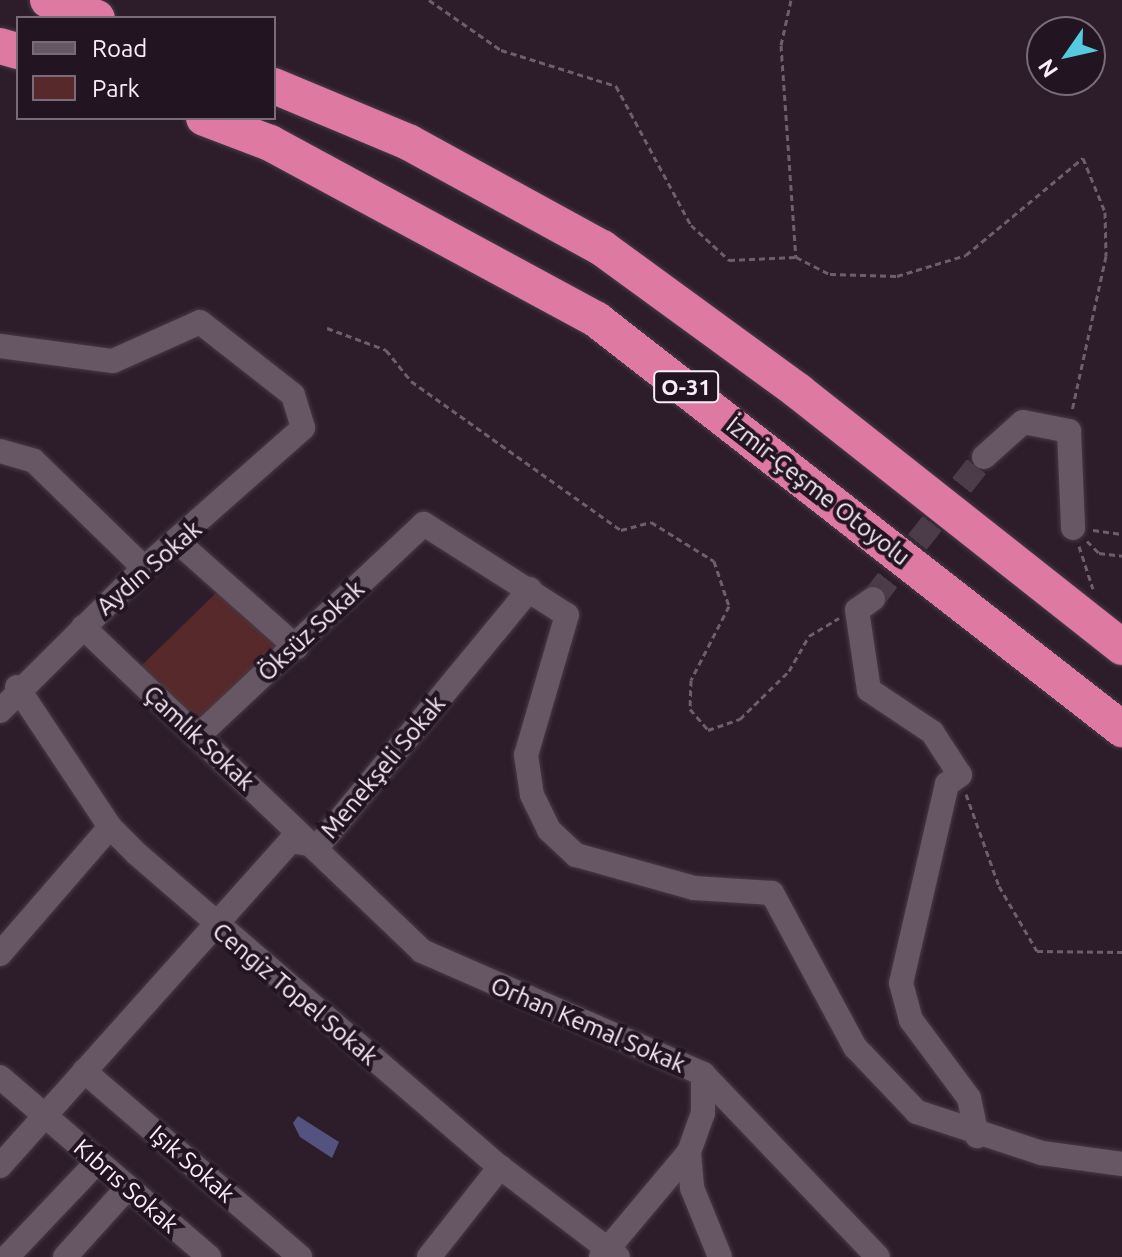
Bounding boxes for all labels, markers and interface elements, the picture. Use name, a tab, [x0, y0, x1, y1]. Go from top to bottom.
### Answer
legend	[16, 16, 276, 120]
north arrow	[1026, 16, 1106, 96]
text: Road	[92, 35, 147, 62]
text: N	[1032, 55, 1062, 82]
text: Park	[92, 75, 140, 102]
road number: O-31	[652, 369, 720, 405]
street label: İzmir-Çeşme Otoyolu	[721, 410, 915, 572]
street label: Aydın Sokak	[91, 515, 207, 621]
street label: Öksüz Sokak	[252, 575, 370, 687]
street label: Çamlık Sokak	[138, 679, 260, 797]
street label: Menekşeli Sokak	[315, 690, 451, 844]
street label: Cengiz Topel Sokak	[207, 917, 383, 1071]
street label: Orhan Kemal Sokak	[486, 971, 690, 1079]
street label: Işık Sokak	[144, 1119, 240, 1209]
street label: Kıbrıs Sokak	[68, 1133, 184, 1239]

